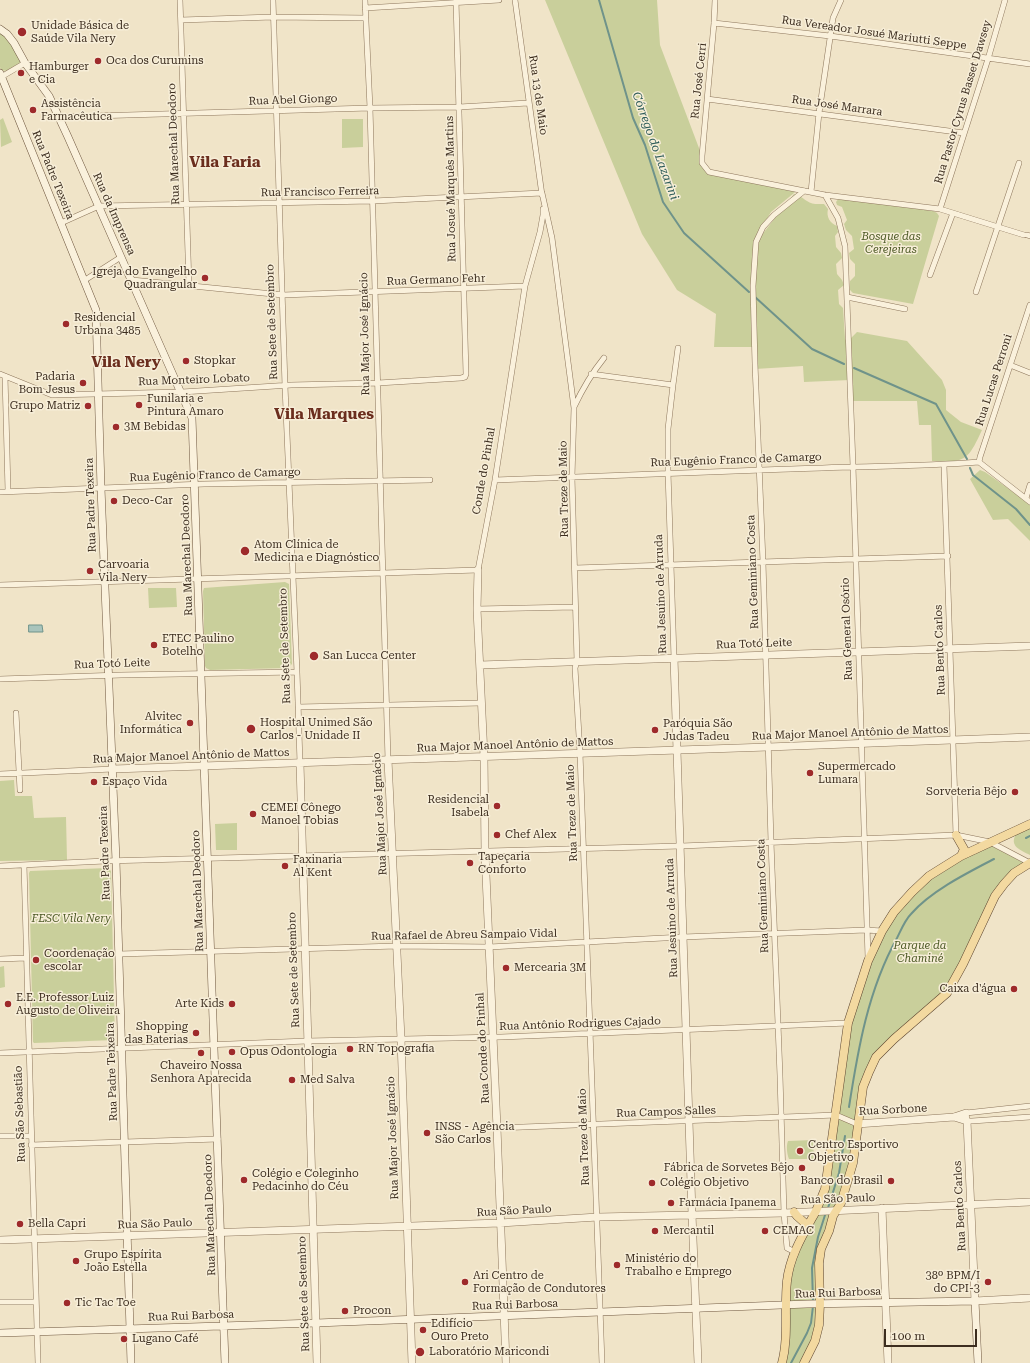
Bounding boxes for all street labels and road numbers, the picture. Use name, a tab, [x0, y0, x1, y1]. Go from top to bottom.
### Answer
street label: Rua Vereador Josué Mariutti Seppe	[781, 13, 967, 53]
street label: Rua Pastor Cyrus Basset Dawsey	[932, 19, 994, 185]
street label: Rua José Cerri	[688, 42, 710, 120]
street label: Rua 13 de Maio	[526, 54, 550, 136]
street label: Rua Marechal Deodoro	[165, 83, 183, 205]
street label: Rua Abel Giongo	[248, 92, 338, 108]
street label: Rua José Marrara	[791, 93, 883, 119]
street label: Rua Josué Marquês Martins	[443, 116, 459, 262]
street label: Rua Padre Texeira	[29, 129, 77, 221]
street label: Rua da Imprensa	[90, 171, 138, 257]
street label: Rua Francisco Ferreira	[261, 184, 379, 200]
street label: Rua Sete de Setembro	[263, 264, 281, 380]
street label: Rua Major José Ignácio	[357, 272, 373, 396]
street label: Rua Germano Fehr	[386, 272, 486, 288]
street label: Rua Lucas Perroni	[973, 332, 1015, 428]
street label: Rua Monteiro Lobato	[138, 371, 250, 389]
street label: Conde do Pinhal	[470, 426, 498, 516]
street label: Rua Treze de Maio	[557, 440, 571, 538]
street label: Rua Eugênio Franco de Camargo	[650, 450, 822, 470]
street label: Rua Padre Texeira	[83, 457, 99, 553]
street label: Rua Eugênio Franco de Camargo	[129, 465, 301, 485]
street label: Rua Marechal Deodoro	[178, 494, 196, 616]
street label: Rua Geminiano Costa	[744, 515, 762, 629]
street label: Rua Jesuíno de Arruda	[652, 534, 670, 654]
street label: Rua General Osório	[839, 577, 855, 681]
street label: Rua Sete de Setembro	[276, 588, 294, 704]
street label: Rua Bento Carlos	[932, 604, 948, 696]
street label: Rua Totó Leite	[716, 636, 792, 652]
street label: Rua Totó Leite	[74, 656, 150, 672]
street label: Rua Major Manoel Antônio de Mattos	[751, 723, 949, 743]
street label: Rua Major Manoel Antônio de Mattos	[416, 735, 614, 755]
street label: Rua Major Manoel Antônio de Mattos	[92, 746, 290, 766]
street label: Rua Major José Ignácio	[370, 752, 390, 876]
street label: Rua Treze de Maio	[564, 764, 580, 862]
street label: Rua Padre Texeira	[97, 805, 113, 901]
street label: Rua Marechal Deodoro	[189, 830, 207, 952]
street label: Rua Geminiano Costa	[754, 839, 772, 953]
street label: Rua Jesuíno de Arruda	[663, 858, 681, 978]
street label: Rua Sete de Setembro	[285, 912, 303, 1028]
street label: Rua Rafael de Abreu Sampaio Vidal	[371, 927, 557, 943]
street label: Rua Conde do Pinhal	[473, 992, 493, 1104]
street label: Rua Antônio Rodrigues Cajado	[499, 1015, 661, 1033]
street label: Rua Padre Teixeira	[104, 1023, 120, 1121]
street label: Rua São Sebastião	[12, 1065, 28, 1163]
street label: Rua Major José Ignácio	[384, 1076, 402, 1200]
street label: Rua Treze de Maio	[576, 1088, 592, 1186]
street label: Rua Sorbone	[859, 1102, 927, 1118]
street label: Rua Campos Salles	[616, 1104, 716, 1120]
street label: Rua Marechal Deodoro	[201, 1154, 219, 1276]
street label: Rua Bento Carlos	[951, 1160, 969, 1252]
street label: Rua São Paulo	[800, 1191, 876, 1207]
street label: Rua São Paulo	[476, 1202, 552, 1220]
street label: Rua São Paulo	[117, 1216, 193, 1232]
street label: Rua Sete de Setembro	[295, 1236, 313, 1352]
street label: Rua Rui Barbosa	[795, 1285, 881, 1301]
street label: Rua Rui Barbosa	[472, 1297, 558, 1313]
street label: Rua Rui Barbosa	[148, 1308, 234, 1324]

